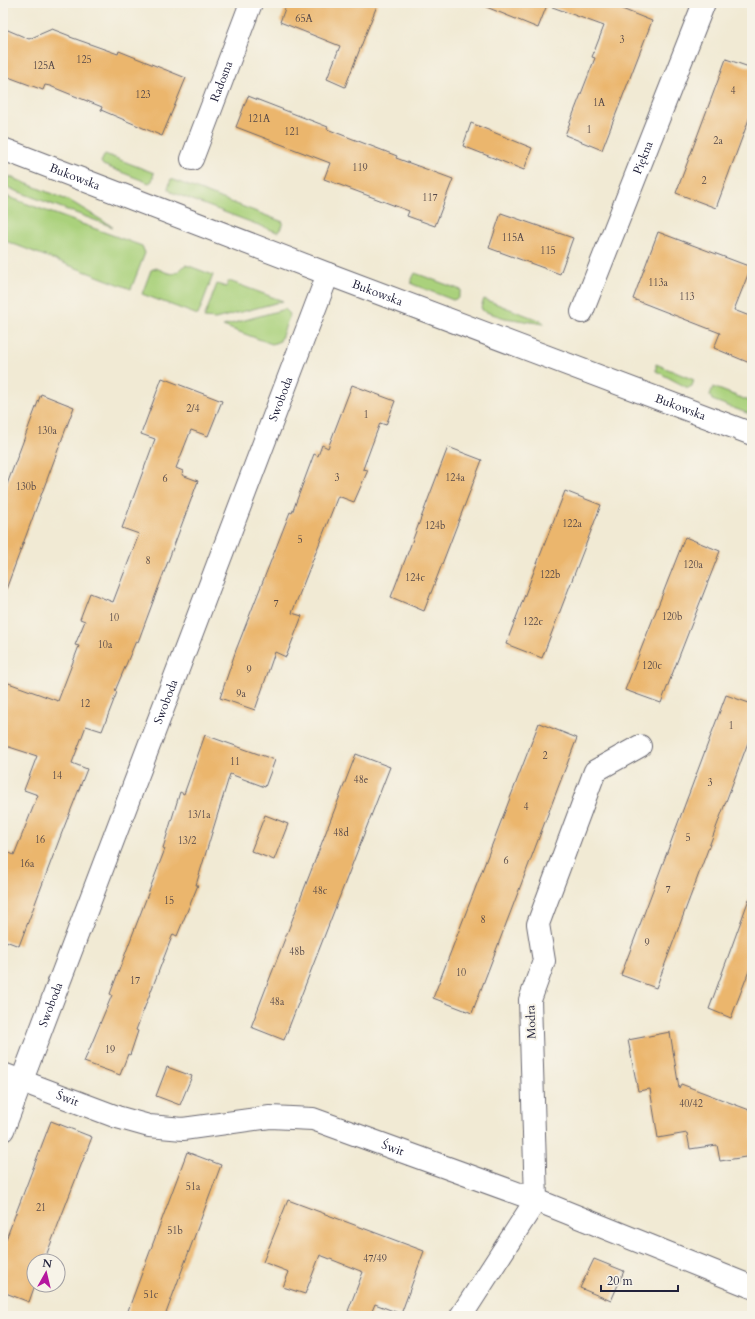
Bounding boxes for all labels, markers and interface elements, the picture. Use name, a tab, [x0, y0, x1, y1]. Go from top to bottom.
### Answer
house number: 65A	[295, 12, 314, 26]
house number: 3	[619, 33, 625, 47]
house number: 125	[76, 53, 92, 67]
street label: Radosna	[206, 58, 237, 104]
house number: 125A	[33, 59, 56, 73]
house number: 4	[730, 84, 736, 98]
house number: 123	[135, 88, 151, 102]
house number: 1A	[593, 96, 606, 110]
house number: 121A	[248, 112, 271, 126]
house number: 1	[586, 123, 592, 137]
house number: 121	[284, 125, 300, 139]
house number: 2a	[713, 134, 723, 148]
street label: Piękna	[629, 138, 657, 177]
street label: Bukowska	[47, 160, 103, 194]
house number: 119	[352, 161, 368, 175]
house number: 2	[701, 174, 707, 188]
house number: 117	[422, 191, 438, 205]
house number: 115A	[502, 231, 525, 245]
house number: 115	[540, 244, 556, 258]
street label: Bukowska	[350, 276, 406, 310]
house number: 113a	[648, 276, 669, 290]
house number: 113	[679, 290, 695, 304]
street label: Swoboda	[265, 374, 297, 424]
street label: Bukowska	[653, 390, 709, 424]
house number: 2/4	[186, 402, 200, 416]
house number: 1	[363, 408, 369, 422]
house number: 130a	[37, 424, 58, 438]
house number: 3	[334, 471, 340, 485]
house number: 124a	[445, 471, 466, 485]
house number: 6	[162, 472, 168, 486]
house number: 130b	[16, 480, 36, 494]
house number: 122a	[562, 517, 583, 531]
house number: 124b	[425, 519, 445, 533]
house number: 5	[297, 533, 303, 547]
house number: 8	[145, 554, 151, 568]
house number: 120a	[683, 558, 704, 572]
house number: 122b	[540, 568, 560, 582]
house number: 124c	[405, 571, 425, 585]
house number: 7	[273, 597, 279, 611]
house number: 120b	[662, 610, 682, 624]
house number: 10	[109, 611, 119, 625]
house number: 122c	[523, 615, 543, 629]
house number: 10a	[98, 638, 113, 652]
house number: 120c	[642, 659, 662, 673]
house number: 9	[246, 663, 252, 677]
street label: Swoboda	[150, 676, 182, 726]
house number: 9a	[236, 687, 246, 701]
house number: 12	[80, 697, 90, 711]
house number: 1	[728, 719, 734, 733]
house number: 2	[542, 749, 548, 763]
house number: 11	[230, 755, 240, 769]
house number: 14	[52, 769, 62, 783]
house number: 48e	[354, 773, 369, 787]
house number: 3	[707, 776, 713, 790]
house number: 4	[523, 800, 529, 814]
house number: 13/1a	[188, 808, 211, 822]
house number: 48d	[333, 826, 349, 840]
house number: 5	[685, 831, 691, 845]
house number: 16	[35, 833, 45, 847]
house number: 13/2	[178, 834, 196, 848]
house number: 6	[503, 854, 509, 868]
house number: 16a	[20, 857, 35, 871]
house number: 7	[665, 883, 671, 897]
house number: 48c	[313, 884, 328, 898]
house number: 15	[164, 894, 174, 908]
house number: 8	[480, 913, 486, 927]
house number: 9	[644, 936, 650, 950]
house number: 48b	[289, 945, 305, 959]
house number: 10	[456, 966, 466, 980]
house number: 17	[130, 974, 140, 988]
street label: Swoboda	[35, 979, 67, 1029]
house number: 48a	[270, 995, 285, 1009]
street label: Modra	[522, 1004, 540, 1039]
house number: 19	[105, 1043, 115, 1057]
street label: Świt	[54, 1086, 81, 1110]
house number: 40/42	[679, 1097, 703, 1111]
street label: Świt	[379, 1136, 406, 1159]
house number: 51a	[186, 1180, 201, 1194]
house number: 21	[36, 1201, 46, 1215]
house number: 51b	[167, 1224, 183, 1238]
house number: 47/49	[363, 1252, 387, 1266]
north arrow	[26, 1253, 66, 1293]
text: N	[42, 1256, 54, 1272]
scale bar	[601, 1267, 678, 1293]
text: 20 m	[607, 1273, 634, 1289]
house number: 51c	[144, 1288, 159, 1302]

